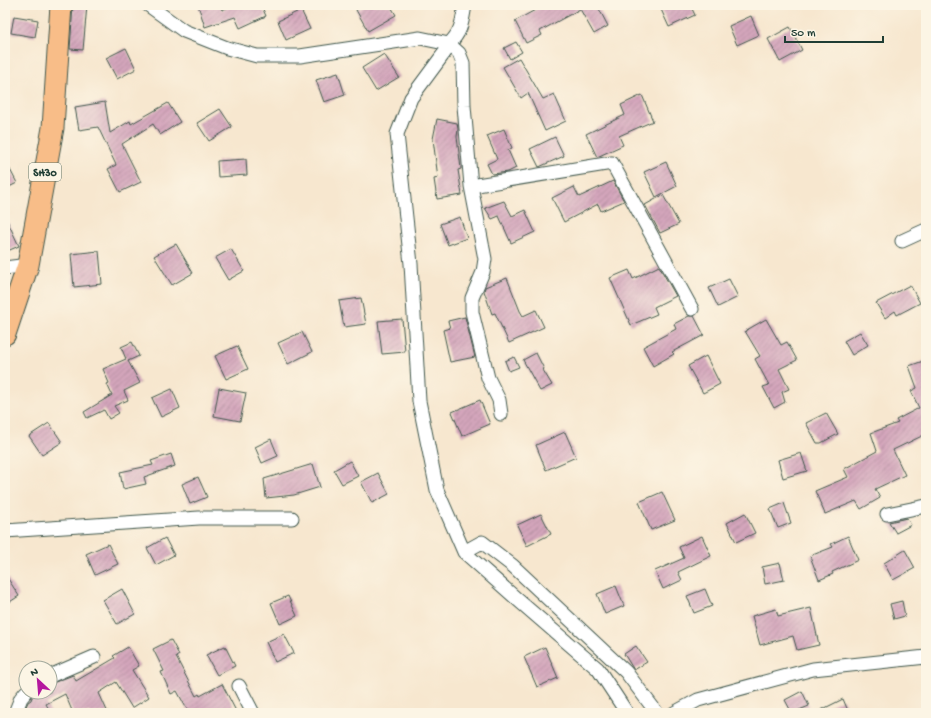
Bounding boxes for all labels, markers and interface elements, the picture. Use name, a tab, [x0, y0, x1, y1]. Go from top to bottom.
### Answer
scale bar	[785, 18, 883, 44]
text: 50 m	[791, 27, 816, 41]
road number: SH30	[29, 163, 61, 181]
north arrow	[18, 660, 58, 700]
text: N	[29, 666, 40, 680]

